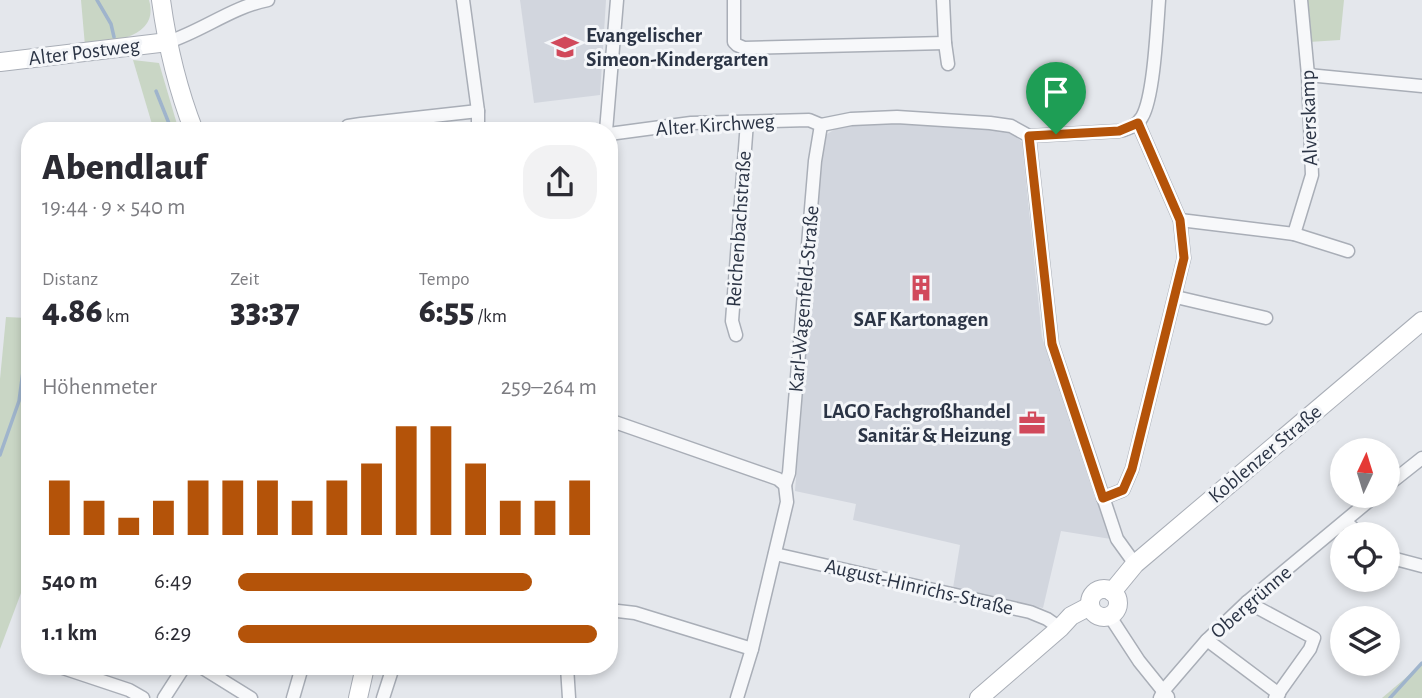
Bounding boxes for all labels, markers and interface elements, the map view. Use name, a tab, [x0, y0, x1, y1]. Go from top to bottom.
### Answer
place label: Evangelischer Simeon-Kindergarten	[586, 25, 769, 70]
school or university icon: Evangelischer Simeon-Kindergarten	[550, 32, 580, 62]
street label: Alter Postweg	[27, 35, 142, 69]
pin	[1026, 62, 1086, 134]
street label: Alverskamp	[1297, 70, 1321, 166]
icon: arrive	[1037, 73, 1075, 111]
street label: Alter Kirchweg	[655, 110, 776, 140]
button: share	[523, 145, 597, 219]
text: Abendlauf	[42, 149, 206, 187]
street label: Reichenbachstraße	[723, 150, 755, 308]
text: 19:44 · 9 × 540 m	[42, 196, 185, 219]
street label: Karl-Wagenfeld-Straße	[785, 205, 823, 393]
text: Distanz	[42, 270, 98, 289]
text: Zeit	[230, 270, 259, 289]
text: Tempo	[419, 270, 470, 289]
building icon: SAF Kartonagen	[906, 273, 936, 303]
text: 4.86	[42, 294, 103, 329]
text: 33:37	[230, 294, 300, 329]
text: 6:55	[419, 294, 474, 329]
text: km	[103, 307, 130, 326]
text: /km	[474, 307, 507, 326]
place label: SAF Kartonagen	[853, 309, 989, 330]
text: Höhenmeter	[42, 376, 157, 399]
text: 259–264 m	[501, 376, 597, 399]
place label: LAGO Fachgroßhandel Sanitär & Heizung	[823, 401, 1011, 446]
street label: Koblenzer Straße	[1205, 401, 1325, 507]
office icon: LAGO Fachgroßhandel Sanitär & Heizung	[1017, 408, 1047, 438]
north arrow	[1330, 438, 1400, 508]
map controls	[1330, 438, 1400, 676]
button: locate	[1330, 522, 1400, 592]
street label: August-Hinrichs-Straße	[823, 555, 1015, 619]
street label: Obergrünne	[1207, 562, 1295, 642]
text: 540 m	[42, 570, 98, 593]
text: 6:49	[154, 570, 192, 593]
button: layers	[1330, 606, 1400, 676]
text: 1.1 km	[42, 622, 97, 645]
text: 6:29	[154, 622, 191, 645]

